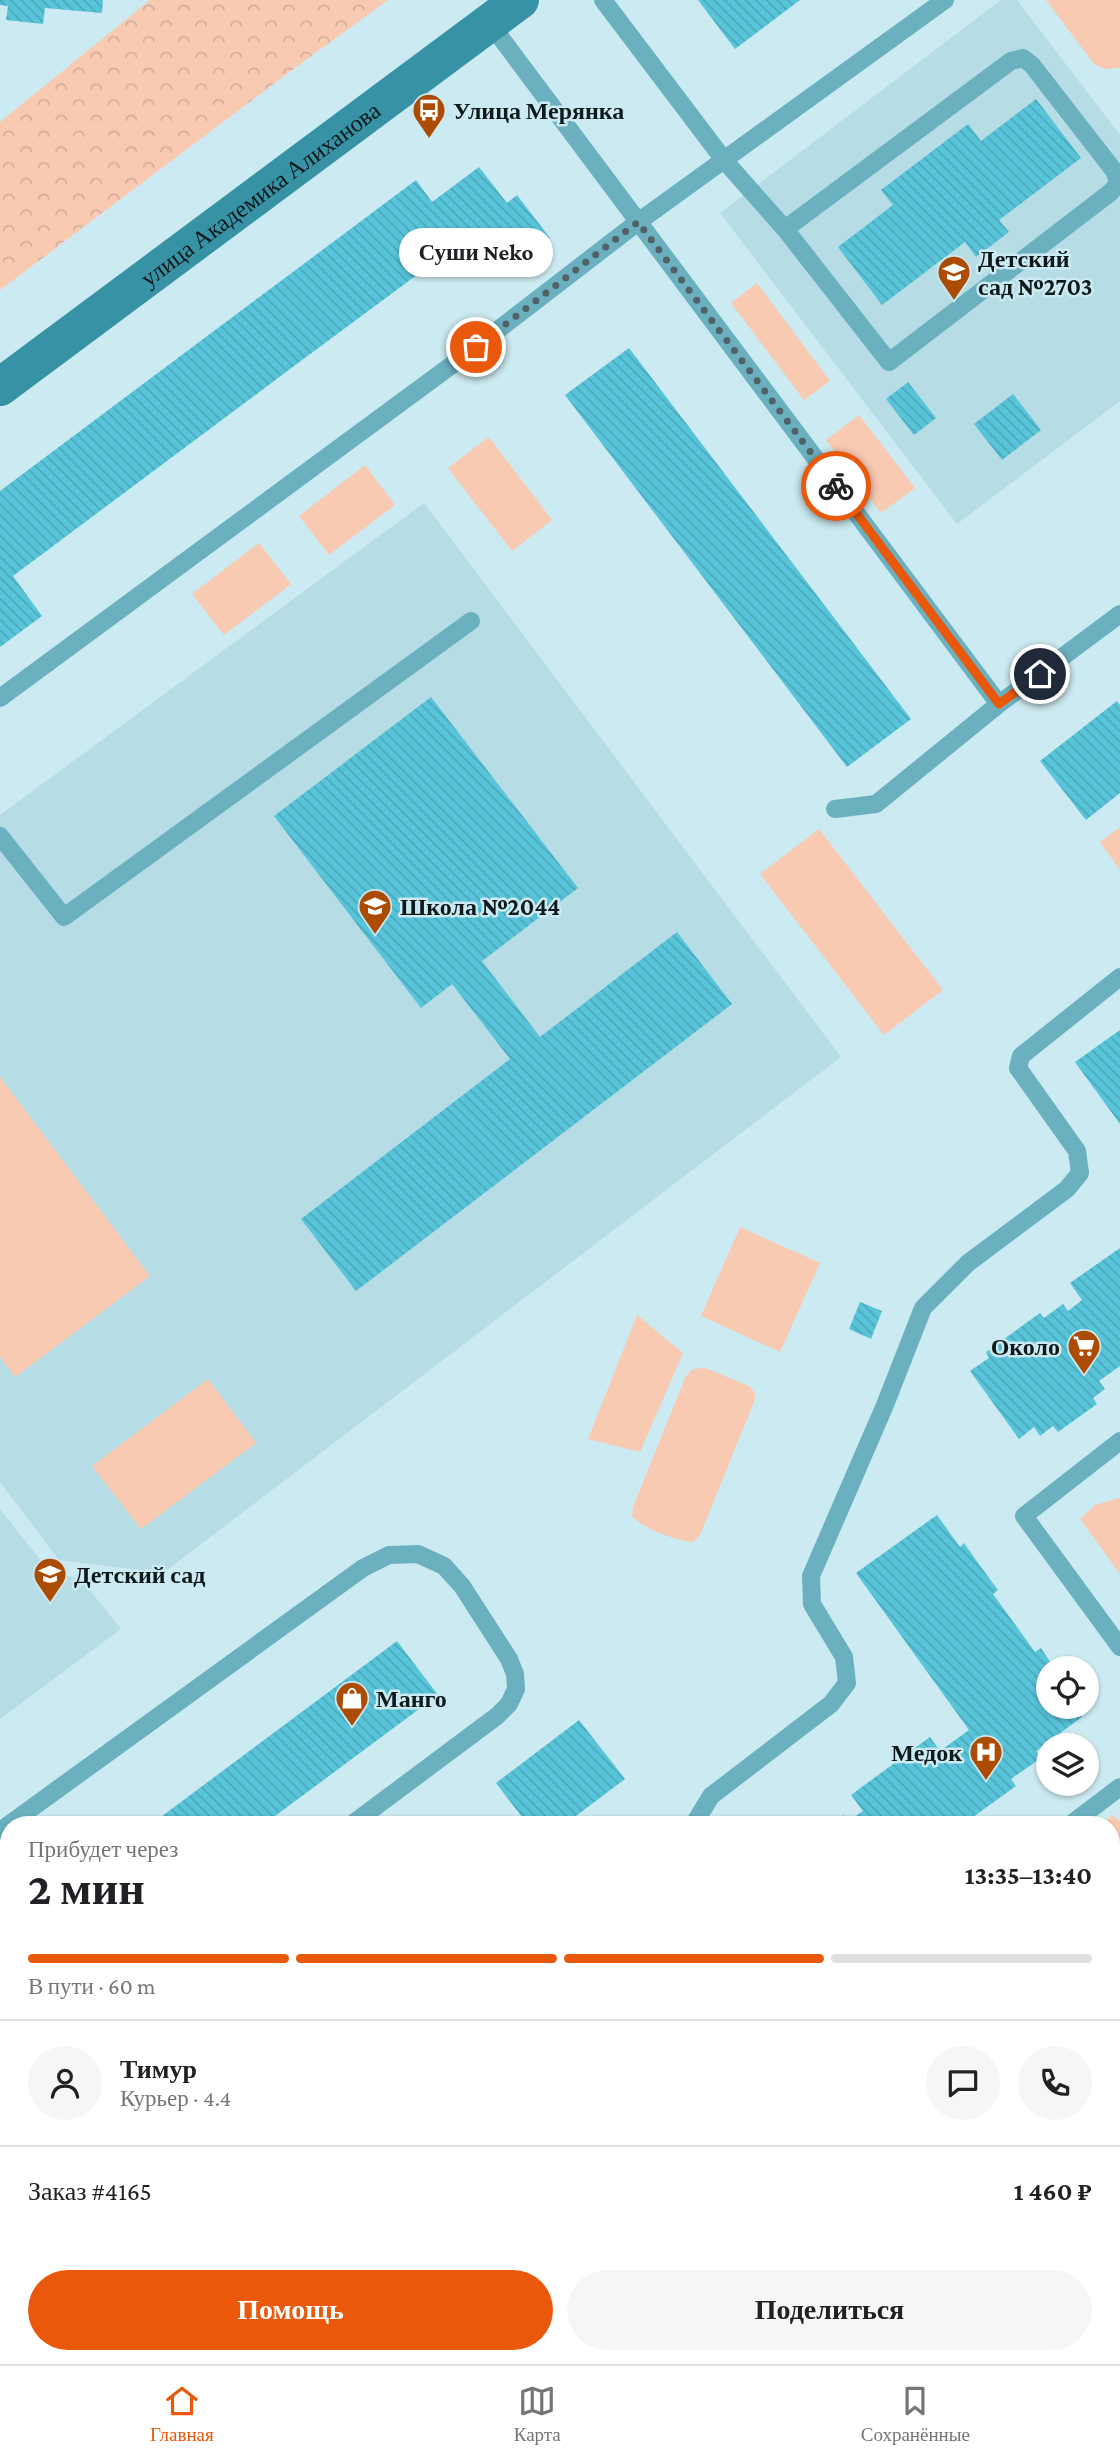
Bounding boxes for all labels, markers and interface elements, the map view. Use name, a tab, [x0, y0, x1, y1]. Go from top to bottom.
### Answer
bus stop icon: Улица Мерянка	[410, 91, 448, 140]
street label: улица Академика Алиханова	[135, 96, 385, 291]
place label: Улица Мерянка	[453, 97, 624, 124]
callout: Суши Neko	[399, 228, 553, 277]
text: Суши Neko	[419, 239, 533, 265]
place label: Детский сад №2703	[978, 245, 1093, 300]
school or university icon: Детский сад №2703	[935, 253, 973, 302]
pin	[446, 317, 506, 377]
icon: bag	[457, 328, 495, 366]
courier	[801, 451, 871, 521]
icon: bike	[817, 467, 855, 505]
pin	[1010, 644, 1070, 704]
icon: home	[1021, 655, 1059, 693]
school or university icon: Школа №2044	[356, 887, 394, 936]
place label: Школа №2044	[400, 893, 560, 920]
supermarket icon: Около	[1065, 1327, 1103, 1376]
place label: Около	[991, 1333, 1060, 1360]
school or university icon: Детский сад	[31, 1555, 69, 1604]
place label: Детский сад	[74, 1561, 205, 1588]
map controls	[1036, 1656, 1099, 1796]
button: locate	[1036, 1656, 1099, 1719]
shop icon: Манго	[333, 1679, 371, 1728]
place label: Манго	[376, 1685, 447, 1712]
hospital icon: Медок	[967, 1733, 1005, 1782]
button: layers	[1036, 1733, 1099, 1796]
place label: Медок	[891, 1739, 962, 1766]
text: Прибудет через	[28, 1836, 178, 1862]
text: 13:35–13:40	[965, 1861, 1092, 1890]
text: 2 мин	[28, 1863, 145, 1914]
text: В пути · 60 m	[28, 1973, 155, 1999]
button: person	[28, 2046, 102, 2120]
button: chat	[926, 2046, 1000, 2120]
button: phone	[1018, 2046, 1092, 2120]
text: Тимур	[120, 2055, 197, 2084]
text: Курьер · 4.4	[120, 2085, 231, 2111]
text: Заказ #4165	[28, 2177, 152, 2206]
text: 1 460 ₽	[1014, 2177, 1092, 2206]
button: Помощь	[28, 2270, 553, 2350]
button: Поделиться	[567, 2270, 1092, 2350]
tab: Главная	[150, 2382, 214, 2446]
tab: Карта	[514, 2382, 561, 2446]
tab: Сохранённые	[861, 2382, 970, 2446]

